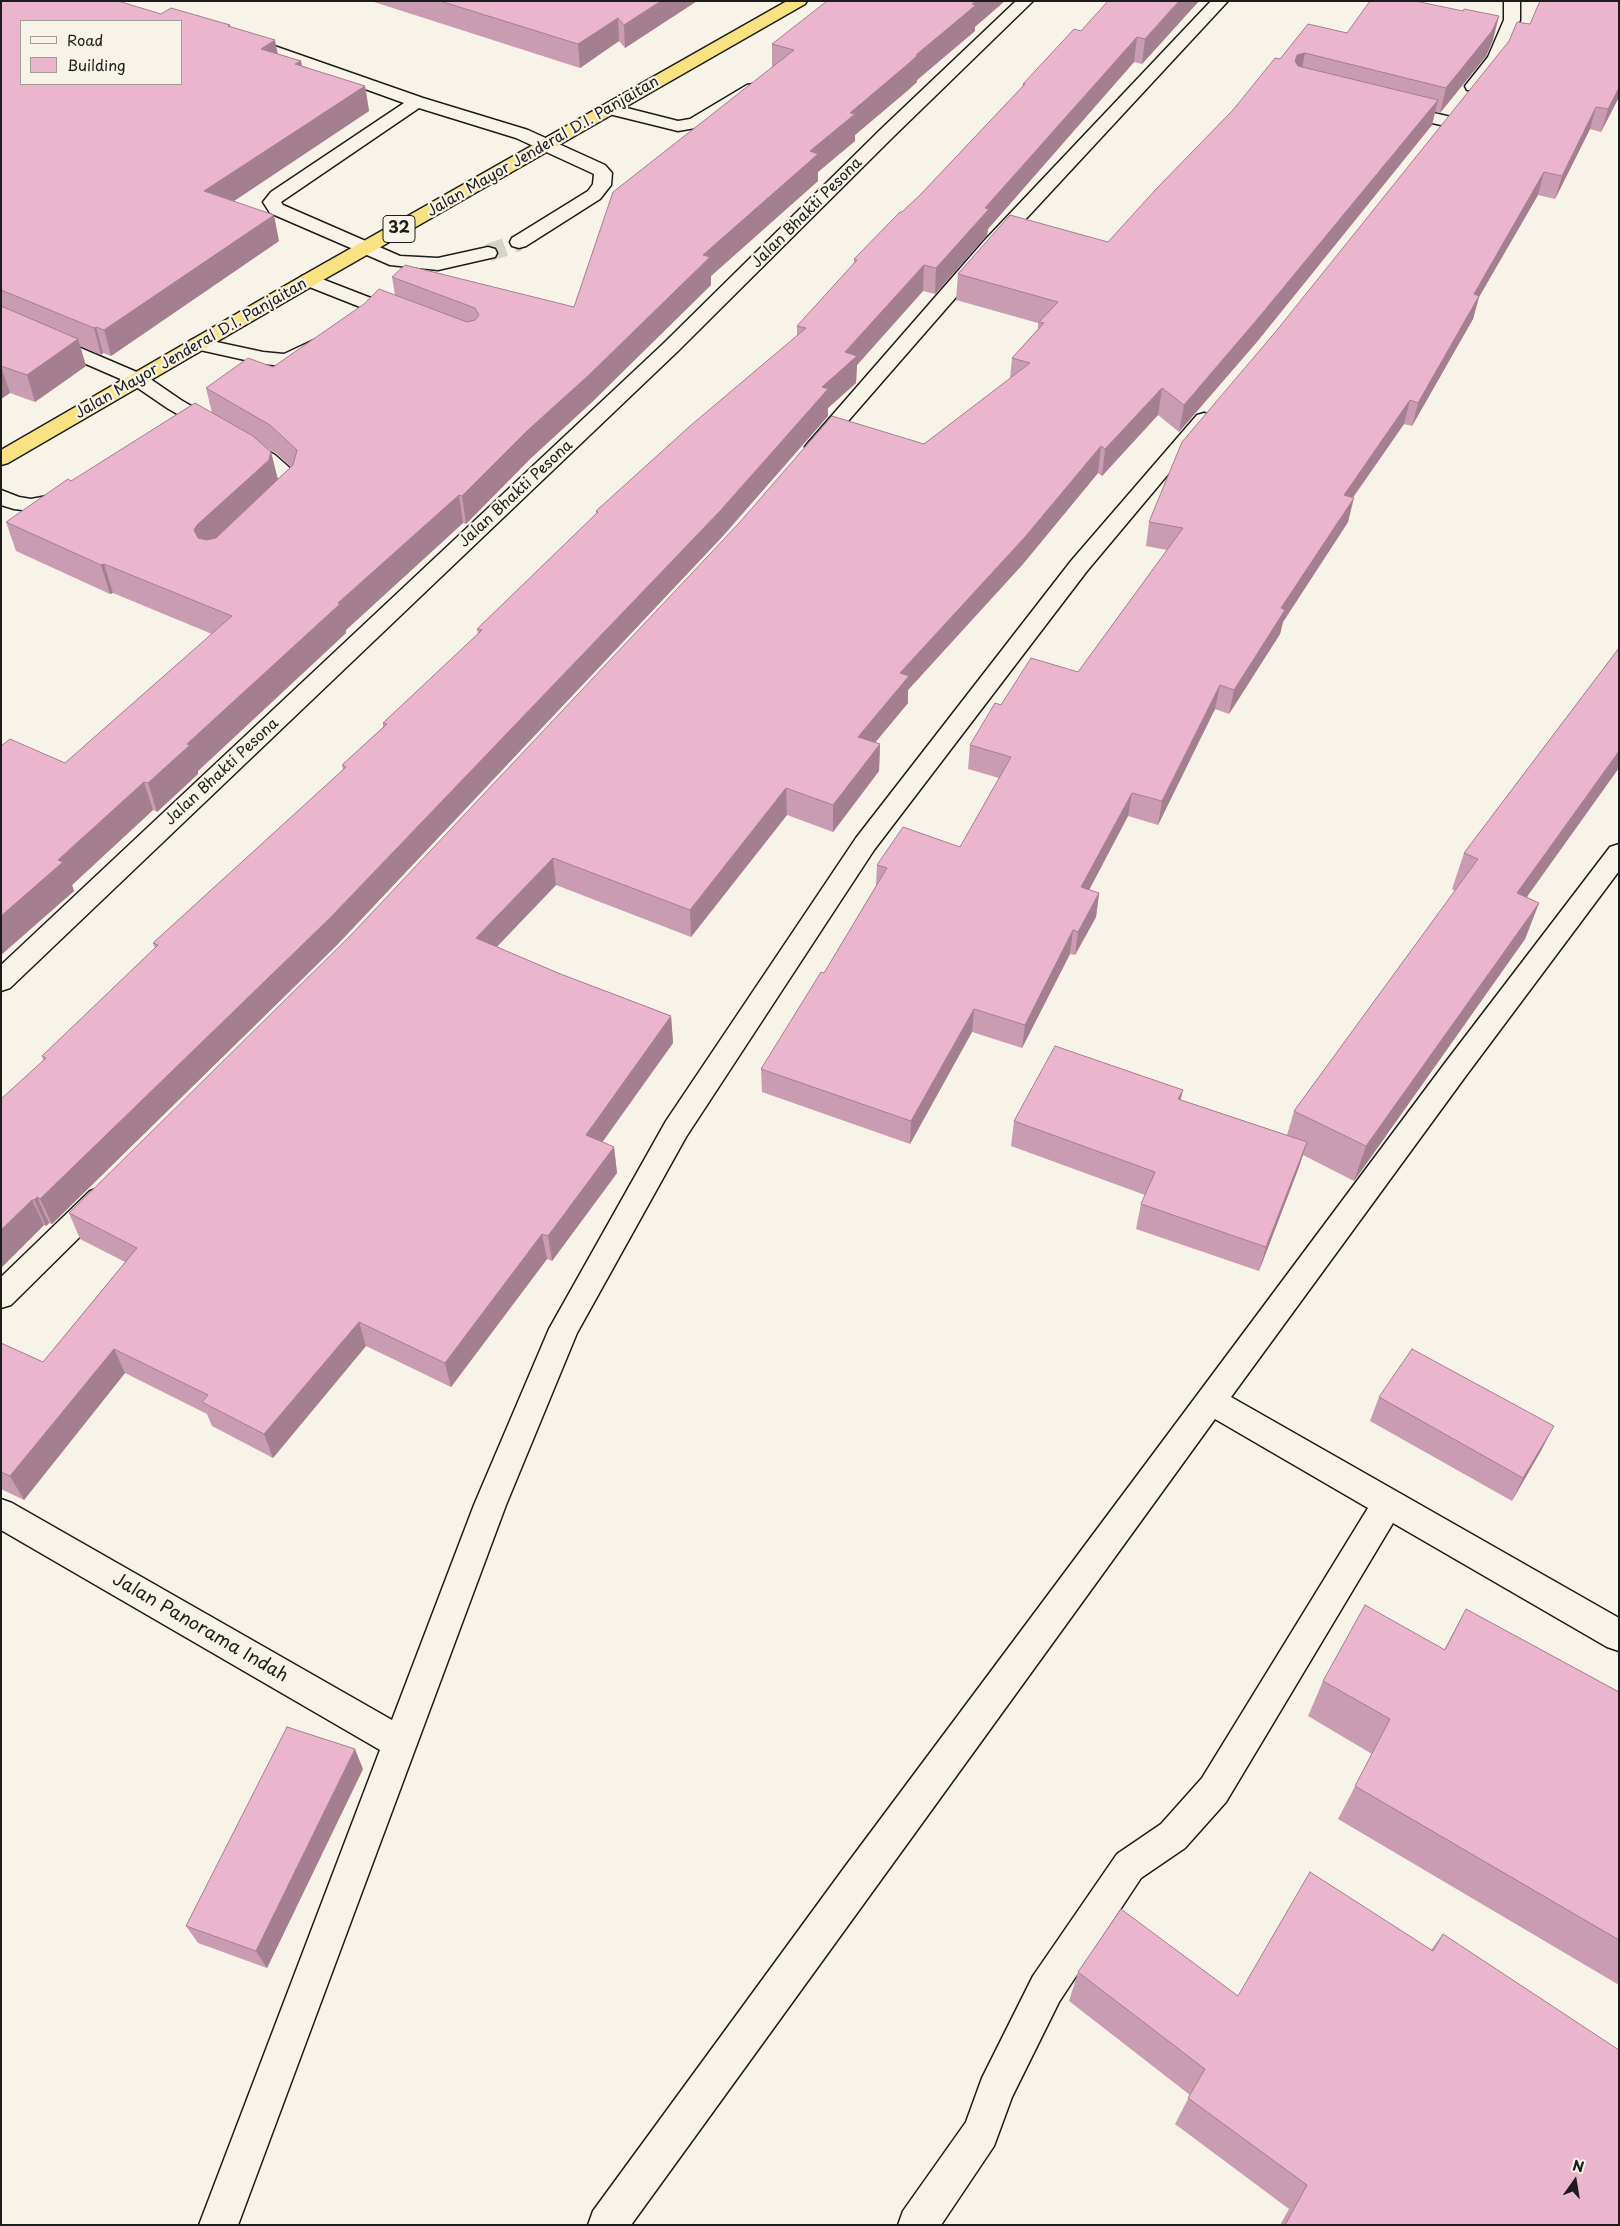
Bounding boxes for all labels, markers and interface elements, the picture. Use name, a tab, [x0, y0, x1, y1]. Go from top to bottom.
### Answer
legend	[20, 20, 182, 85]
text: Road	[67, 28, 103, 51]
text: Building	[67, 53, 126, 76]
street label: Jalan Mayor Jenderal D.I. Panjaitan	[424, 73, 662, 221]
street label: Jalan Bhakti Pesona	[748, 154, 866, 272]
road number: 32	[383, 215, 415, 242]
street label: Jalan Mayor Jenderal D.I. Panjaitan	[72, 275, 310, 423]
street label: Jalan Bhakti Pesona	[455, 437, 577, 551]
street label: Jalan Bhakti Pesona	[161, 715, 283, 829]
street label: Jalan Panorama Indah	[108, 1569, 292, 1687]
text: N	[1571, 2154, 1586, 2177]
north arrow	[1550, 2156, 1600, 2206]

